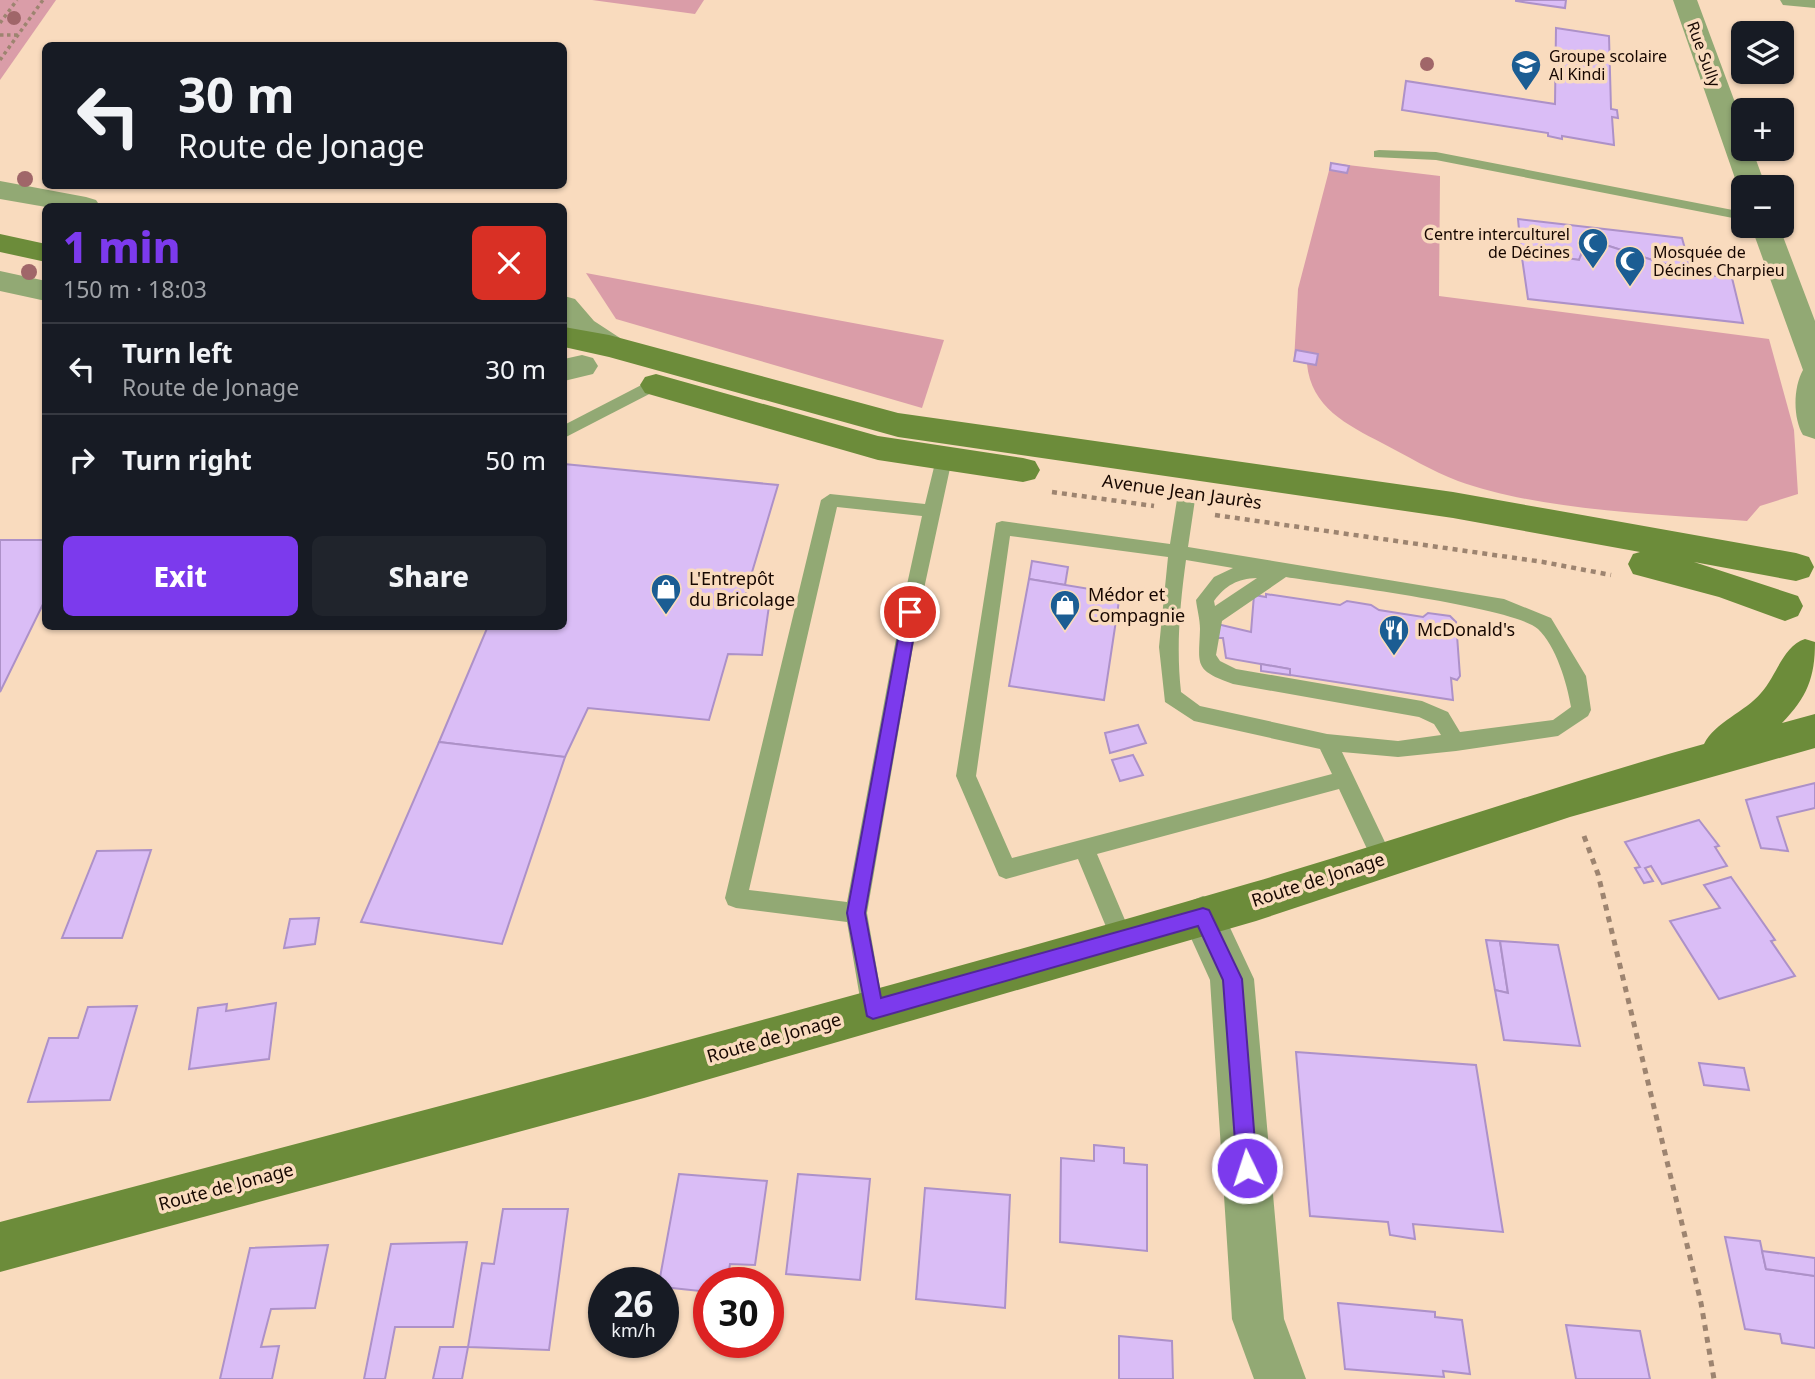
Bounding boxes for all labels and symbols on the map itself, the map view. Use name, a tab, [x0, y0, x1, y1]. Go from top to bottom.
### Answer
street label: Rue Sully	[1682, 18, 1726, 91]
place label: Groupe scolaire Al Kindi	[1549, 45, 1667, 85]
school or university icon: Groupe scolaire Al Kindi	[1509, 48, 1543, 92]
place label: Centre interculturel de Décines	[1424, 223, 1570, 263]
mosque icon: Centre interculturel de Décines	[1576, 226, 1610, 270]
place label: Mosquée de Décines Charpieu	[1653, 241, 1785, 281]
mosque icon: Mosquée de Décines Charpieu	[1613, 244, 1647, 288]
street label: Avenue Jean Jaurès	[1101, 468, 1263, 514]
place label: L'Entrepôt du Bricolage	[689, 566, 795, 611]
shop icon: L'Entrepôt du Bricolage	[649, 572, 683, 616]
pin	[880, 582, 940, 642]
place label: Médor et Compagnie	[1088, 582, 1185, 627]
shop icon: Médor et Compagnie	[1048, 588, 1082, 632]
restaurant icon: McDonald's	[1377, 613, 1411, 657]
place label: McDonald's	[1417, 617, 1515, 641]
street label: Route de Jonage	[1248, 846, 1387, 912]
street label: Route de Jonage	[704, 1006, 844, 1068]
position arrow	[1210, 1131, 1284, 1205]
street label: Route de Jonage	[156, 1156, 296, 1216]
speed limit sign: 30	[693, 1267, 784, 1358]

